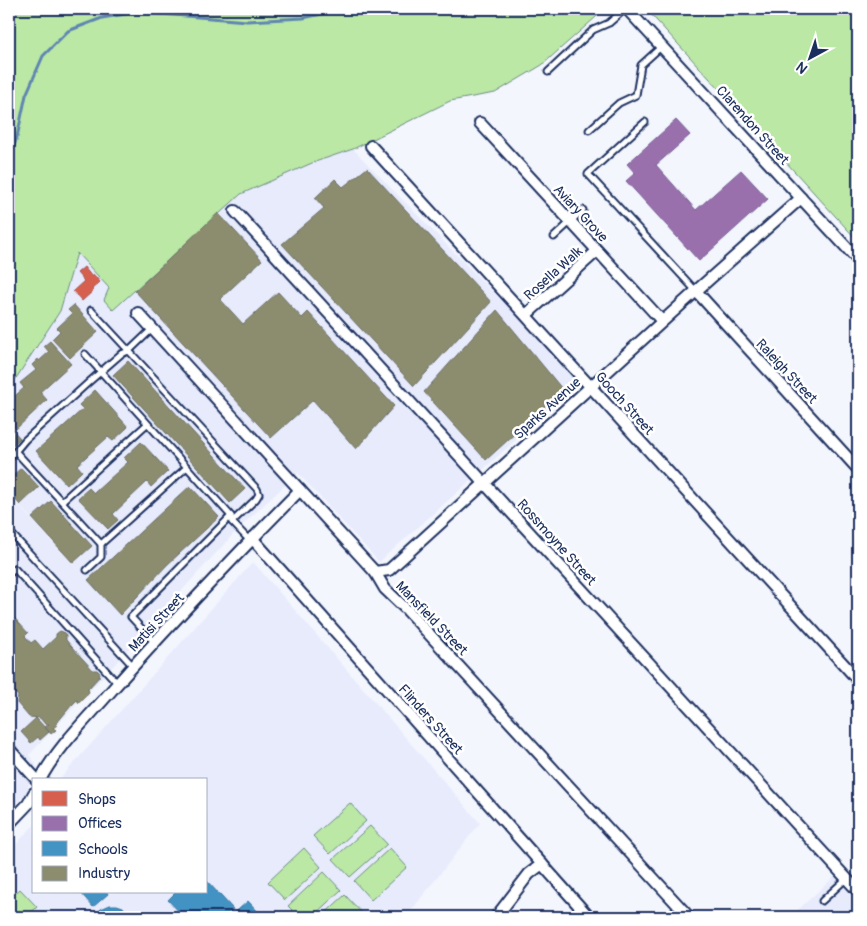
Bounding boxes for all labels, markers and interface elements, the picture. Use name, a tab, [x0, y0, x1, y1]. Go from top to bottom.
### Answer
north arrow	[784, 32, 834, 82]
text: N	[793, 58, 811, 77]
street label: Clarendon Street	[713, 82, 793, 169]
street label: Aviary Grove	[550, 181, 612, 246]
street label: Rosella Walk	[521, 243, 586, 304]
street label: Raleigh Street	[752, 336, 821, 407]
street label: Gooch Street	[592, 368, 658, 439]
street label: Sparks Avenue	[510, 374, 584, 443]
street label: Rossmoyne Street	[514, 496, 600, 589]
street label: Mansfield Street	[392, 578, 471, 659]
street label: Matisi Street	[125, 589, 188, 655]
street label: Flinders Street	[395, 681, 467, 758]
legend	[32, 778, 208, 894]
text: Shops	[78, 790, 116, 809]
text: Offices	[78, 814, 122, 833]
text: Schools	[78, 840, 128, 859]
text: Industry	[78, 864, 131, 883]

